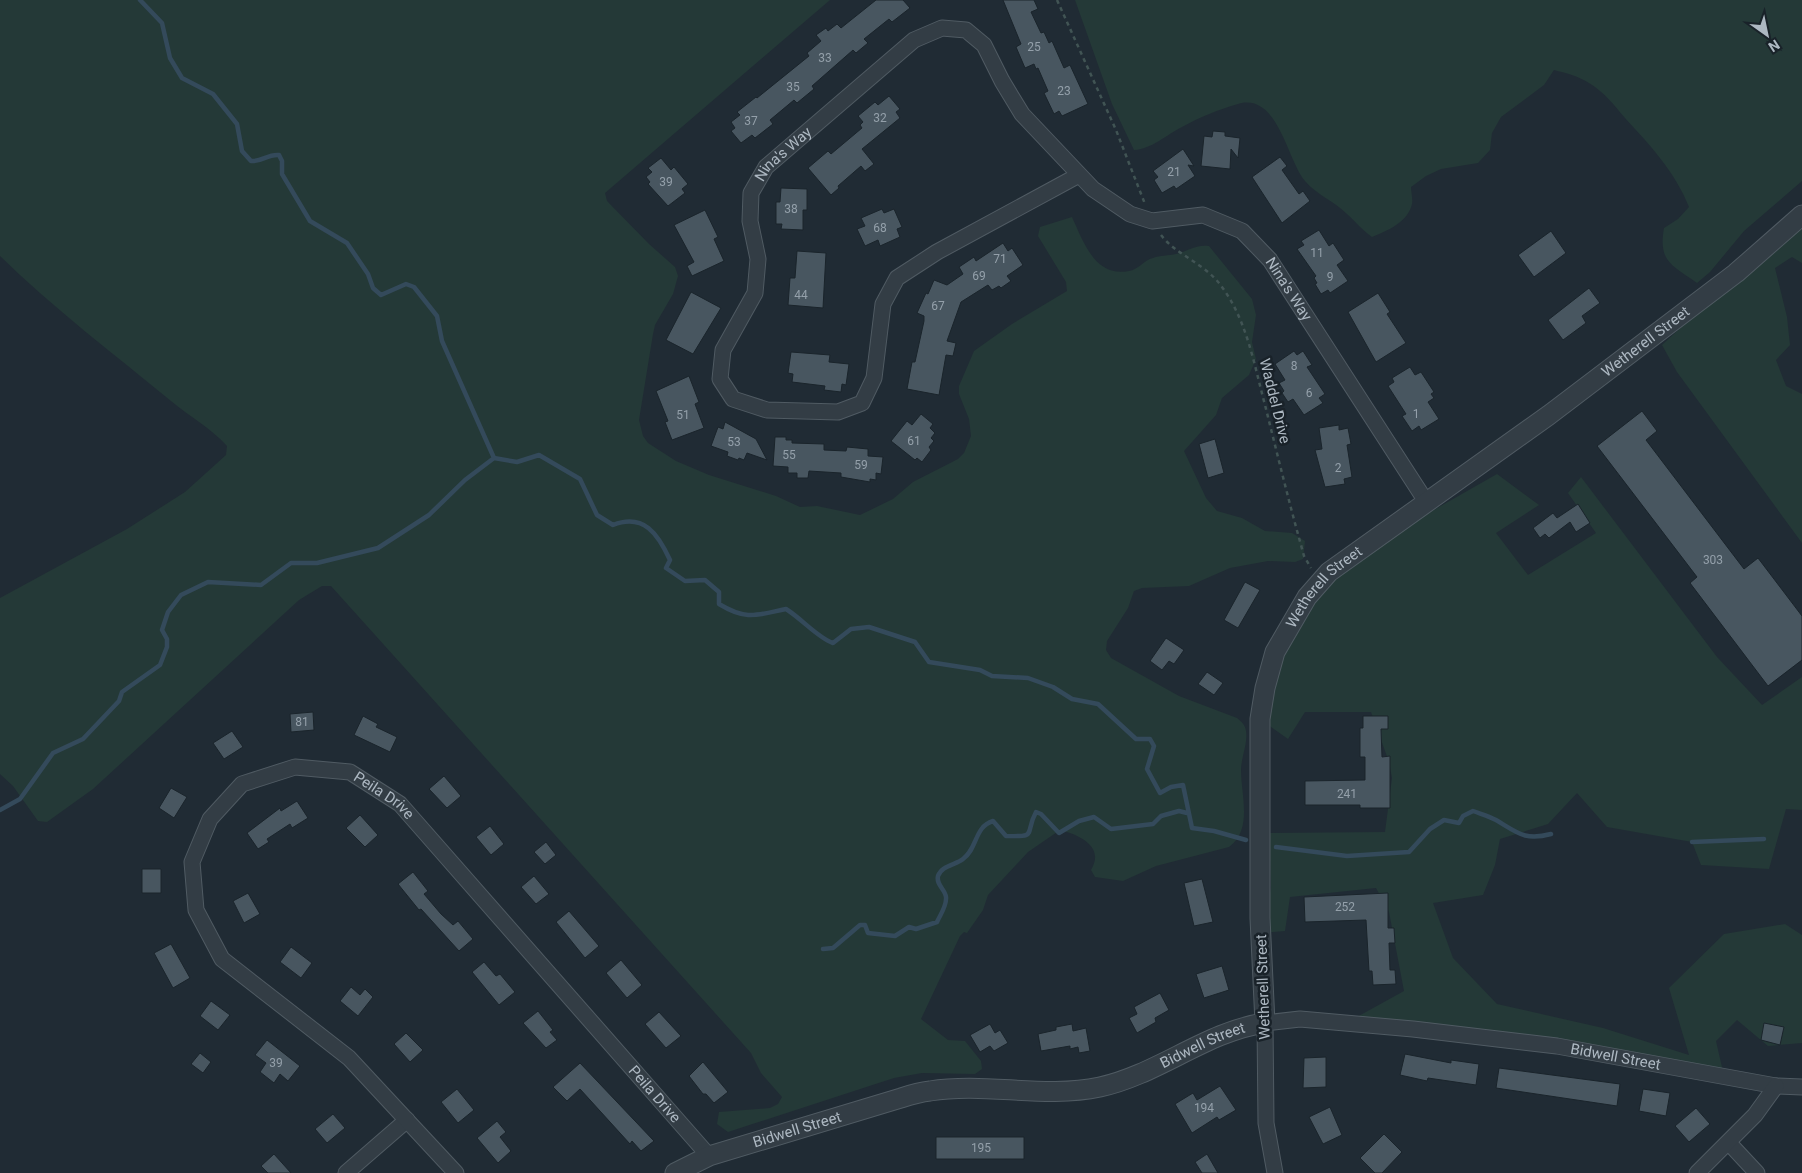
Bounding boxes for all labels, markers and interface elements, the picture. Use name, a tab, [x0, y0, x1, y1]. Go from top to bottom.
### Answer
north arrow	[1742, 10, 1792, 60]
text: N	[1766, 36, 1783, 55]
house number: 25	[1027, 40, 1041, 54]
house number: 33	[818, 51, 832, 65]
house number: 35	[786, 80, 800, 94]
house number: 23	[1057, 84, 1071, 98]
house number: 32	[873, 111, 887, 125]
house number: 37	[744, 114, 758, 128]
street label: Nina's Way	[751, 123, 815, 184]
house number: 21	[1167, 165, 1181, 179]
house number: 39	[659, 175, 673, 189]
house number: 38	[784, 202, 798, 216]
house number: 68	[873, 221, 887, 235]
house number: 11	[1310, 246, 1324, 260]
house number: 71	[993, 252, 1007, 266]
street label: Nina's Way	[1262, 254, 1316, 324]
house number: 69	[972, 269, 986, 283]
house number: 9	[1327, 270, 1333, 284]
house number: 44	[794, 288, 808, 302]
house number: 67	[931, 299, 945, 313]
street label: Wetherell Street	[1598, 302, 1693, 381]
street label: Waddel Drive	[1256, 357, 1294, 446]
house number: 8	[1291, 359, 1298, 373]
house number: 6	[1306, 386, 1313, 400]
house number: 1	[1413, 407, 1419, 421]
house number: 51	[676, 408, 690, 422]
house number: 61	[907, 434, 921, 448]
house number: 53	[727, 435, 741, 449]
house number: 55	[782, 448, 796, 462]
house number: 59	[854, 458, 868, 472]
house number: 2	[1335, 461, 1342, 475]
street label: Wetherell Street	[1282, 542, 1366, 631]
house number: 303	[1703, 553, 1723, 567]
house number: 81	[295, 715, 309, 729]
street label: Peila Drive	[350, 768, 418, 823]
house number: 241	[1337, 787, 1357, 801]
house number: 252	[1335, 900, 1355, 914]
street label: Wetherell Street	[1252, 934, 1274, 1040]
street label: Bidwell Street	[1157, 1019, 1247, 1072]
street label: Bidwell Street	[1569, 1040, 1662, 1074]
house number: 39	[269, 1056, 283, 1070]
street label: Peila Drive	[625, 1062, 685, 1126]
house number: 194	[1194, 1101, 1214, 1115]
street label: Bidwell Street	[751, 1108, 843, 1151]
house number: 195	[971, 1141, 991, 1155]

